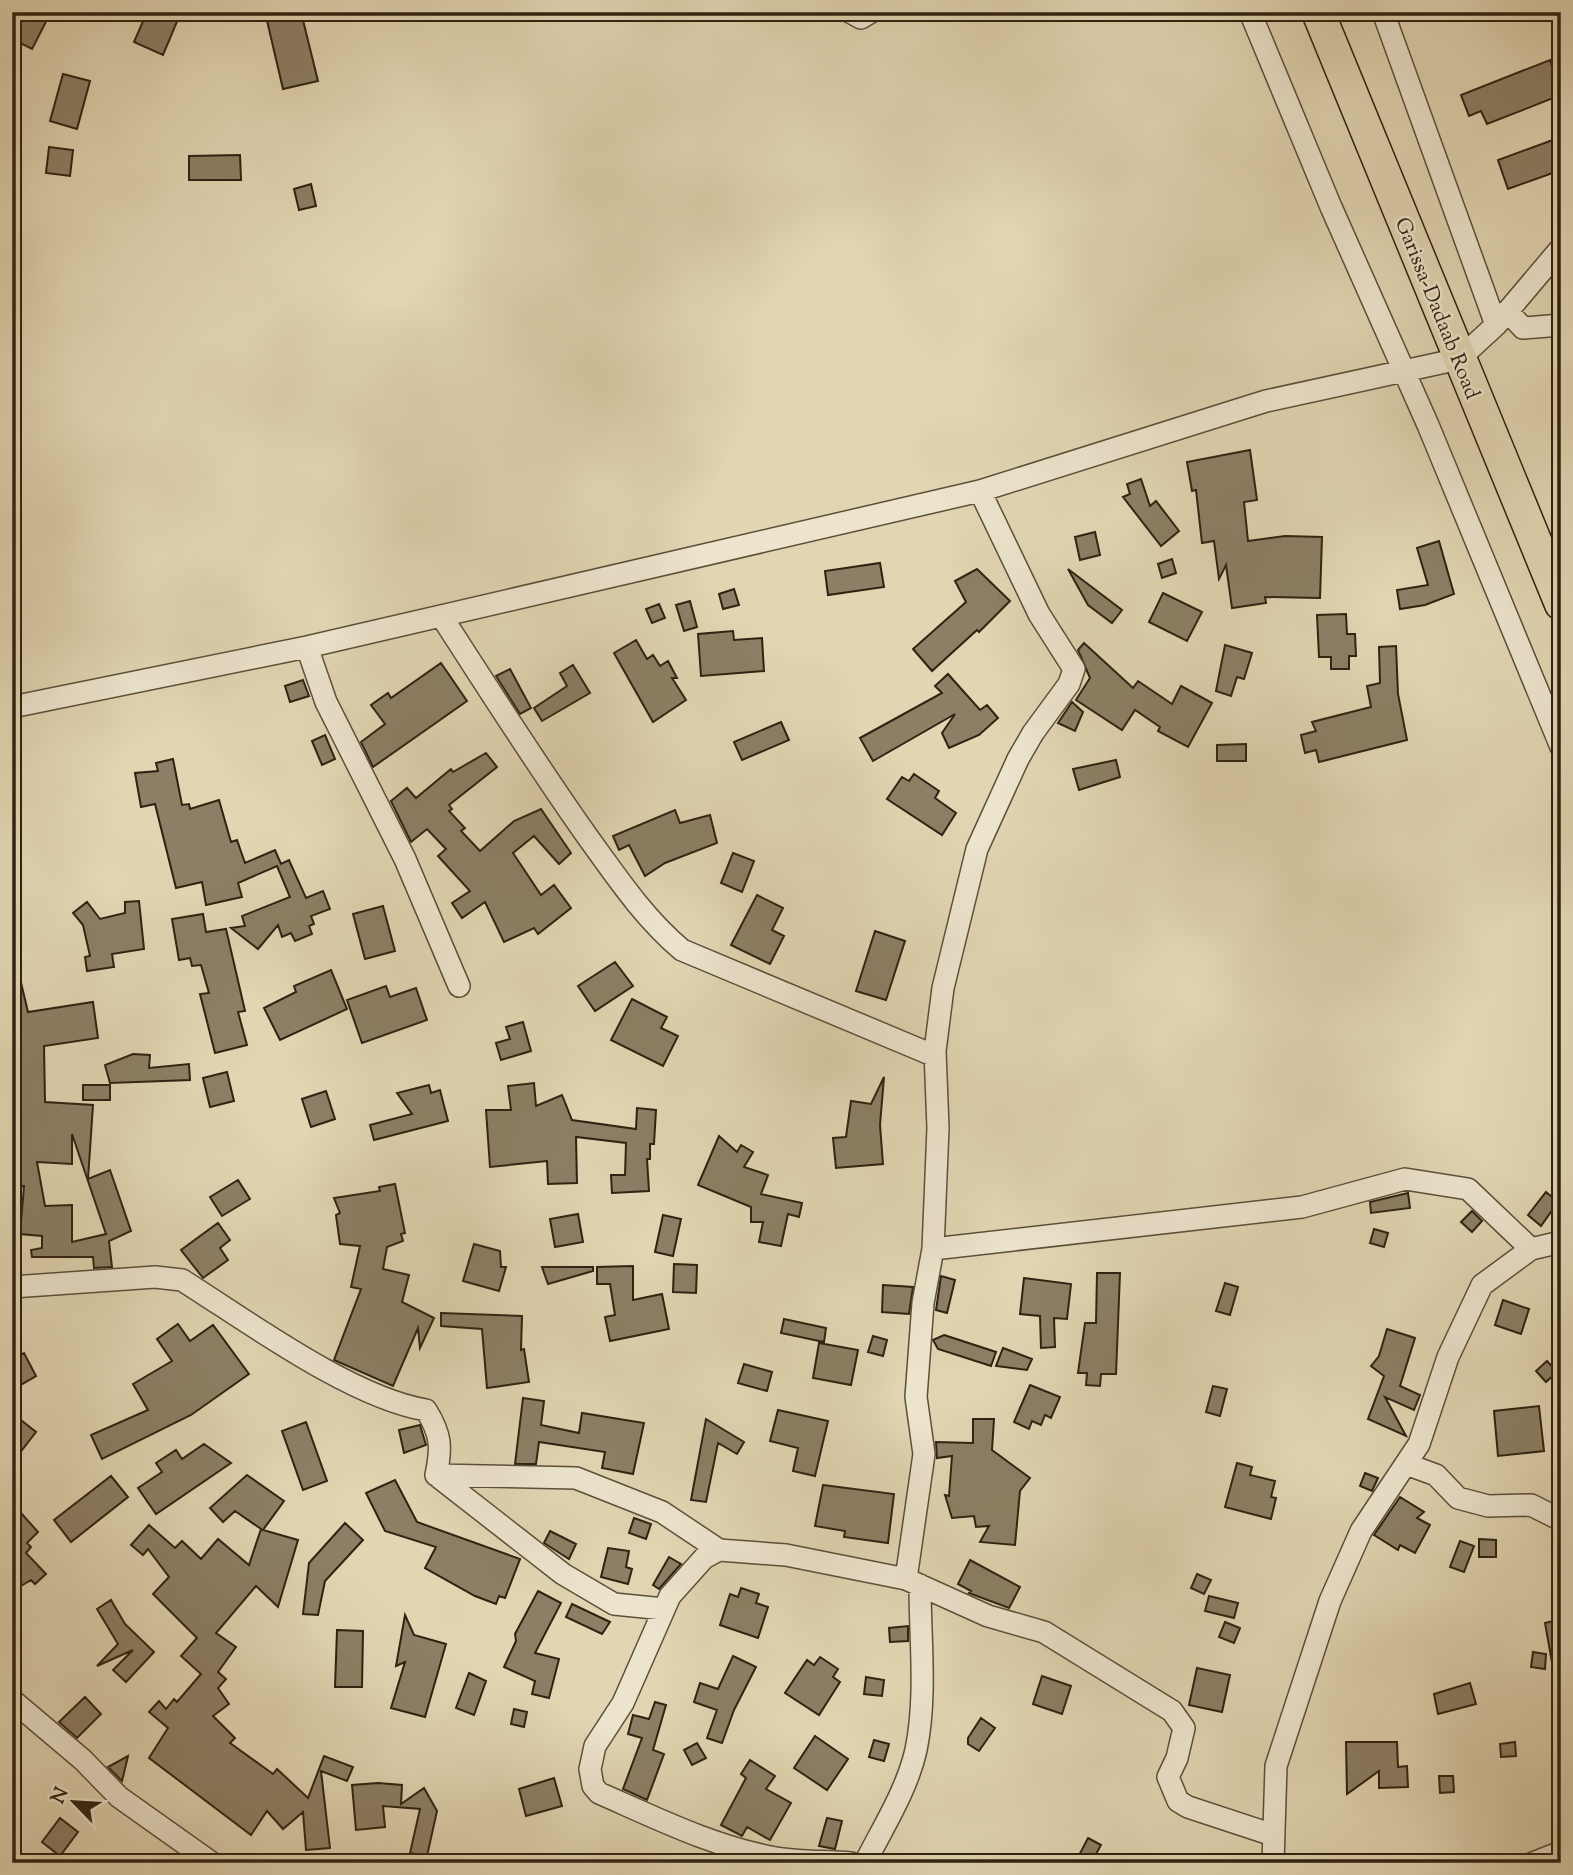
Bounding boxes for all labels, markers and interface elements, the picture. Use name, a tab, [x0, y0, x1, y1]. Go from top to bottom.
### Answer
street label: Garissa-Dadaab Road	[1386, 213, 1486, 404]
north arrow	[38, 1766, 108, 1836]
text: N	[45, 1783, 76, 1808]

